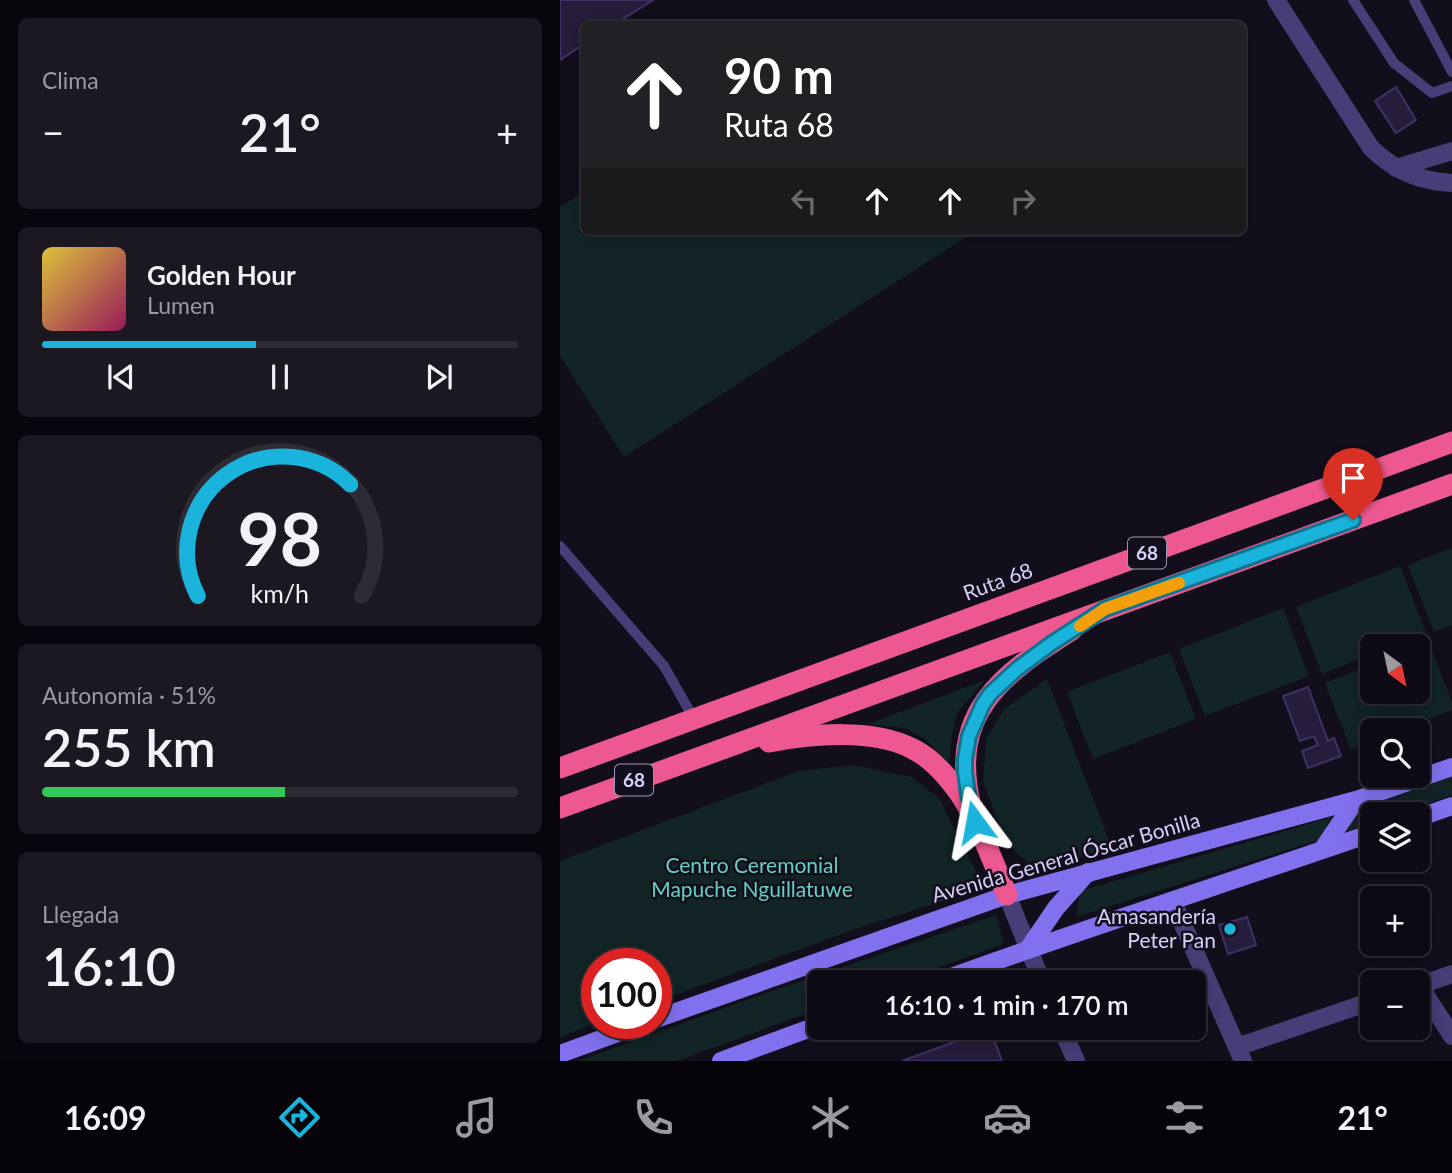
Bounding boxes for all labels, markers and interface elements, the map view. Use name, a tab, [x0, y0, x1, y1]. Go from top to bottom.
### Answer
text: 90 m	[724, 46, 834, 104]
icon: ahead	[609, 49, 700, 140]
text: Clima	[42, 66, 99, 94]
text: 21°	[239, 101, 321, 163]
text: Ruta 68	[724, 105, 834, 144]
text: −	[42, 109, 64, 155]
text: +	[496, 109, 518, 155]
icon: left	[785, 182, 823, 220]
icon: ahead	[858, 182, 896, 220]
icon: ahead	[931, 182, 969, 220]
icon: right	[1004, 182, 1042, 220]
text: Golden Hour	[147, 259, 296, 291]
text: Lumen	[147, 291, 215, 319]
icon: previous	[102, 358, 140, 396]
icon: pause	[261, 358, 299, 396]
icon: next	[420, 358, 458, 396]
pin	[1323, 448, 1383, 520]
icon: arrive	[1334, 459, 1372, 497]
text: 98	[238, 495, 322, 583]
road number: 68	[1128, 538, 1166, 568]
street label: Ruta 68	[959, 557, 1036, 605]
text: km/h	[251, 578, 309, 608]
north arrow	[1360, 634, 1430, 704]
map controls	[1360, 634, 1430, 1040]
text: Autonomía · 51%	[42, 681, 216, 709]
text: 255 km	[42, 716, 216, 778]
button: search	[1360, 718, 1430, 788]
road number: 68	[615, 764, 653, 796]
position arrow	[938, 785, 1012, 859]
button: layers	[1360, 802, 1430, 872]
street label: Avenida General Óscar Bonilla	[929, 806, 1203, 907]
park label: Centro Ceremonial Mapuche Nguillatuwe	[651, 852, 853, 901]
button: +	[1360, 886, 1430, 956]
text: Llegada	[42, 900, 119, 928]
place label: Amasandería Peter Pan	[1097, 903, 1216, 952]
marker: Amasandería Peter Pan	[1222, 921, 1238, 937]
text: 16:10	[42, 935, 176, 997]
speed limit sign: 100	[581, 948, 672, 1039]
button: −	[1360, 970, 1430, 1040]
text: 16:10 · 1 min · 170 m	[884, 989, 1129, 1021]
icon: directions	[275, 1093, 324, 1142]
icon: music	[452, 1093, 501, 1142]
icon: phone	[629, 1093, 678, 1142]
icon: climate	[806, 1093, 855, 1142]
icon: car	[983, 1093, 1032, 1142]
icon: filters	[1160, 1093, 1209, 1142]
text: 16:09	[64, 1098, 147, 1137]
text: 21°	[1337, 1098, 1388, 1137]

